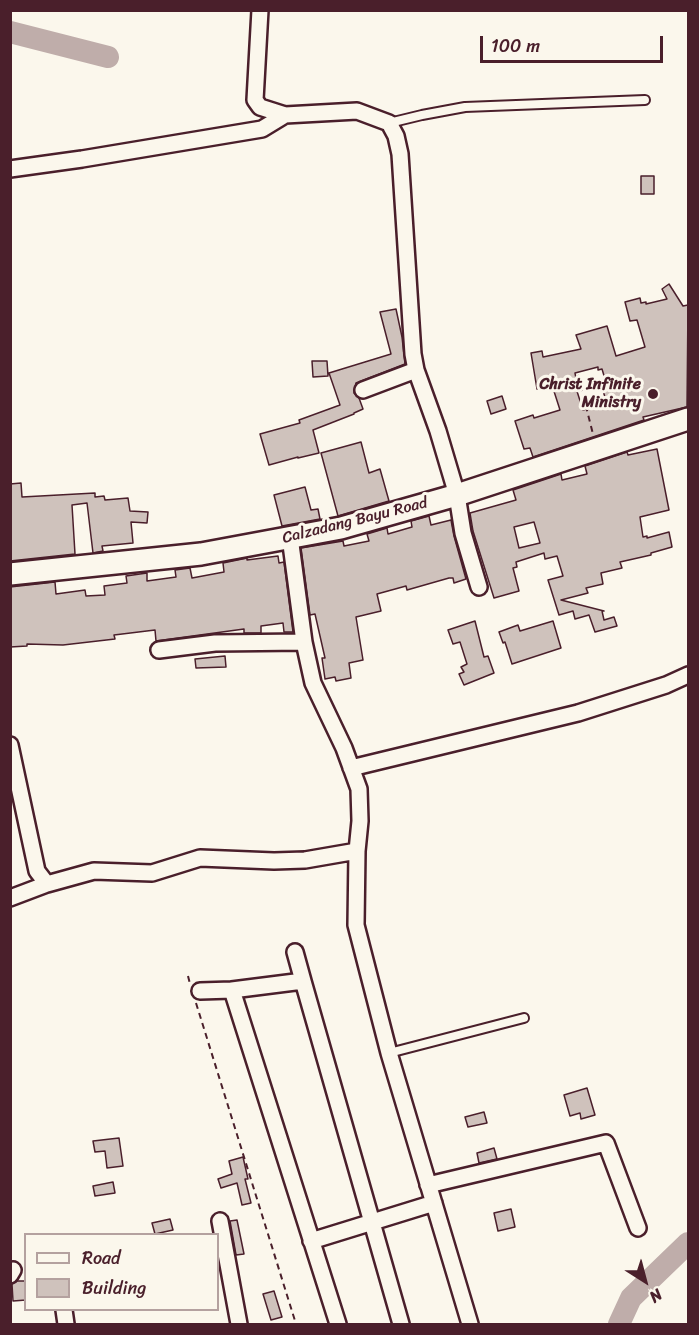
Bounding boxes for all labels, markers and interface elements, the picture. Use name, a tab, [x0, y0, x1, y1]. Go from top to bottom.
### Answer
scale bar	[483, 24, 666, 62]
text: 100 m	[491, 30, 540, 62]
place label: Christ Infinite Ministry	[539, 375, 641, 413]
marker: Christ Infinite Ministry	[646, 387, 660, 401]
street label: Calzadang Bayu Road	[280, 494, 430, 548]
legend	[24, 1233, 219, 1311]
text: Road	[82, 1242, 121, 1274]
north arrow	[615, 1251, 675, 1311]
text: Building	[82, 1272, 146, 1304]
text: N	[643, 1281, 669, 1311]

